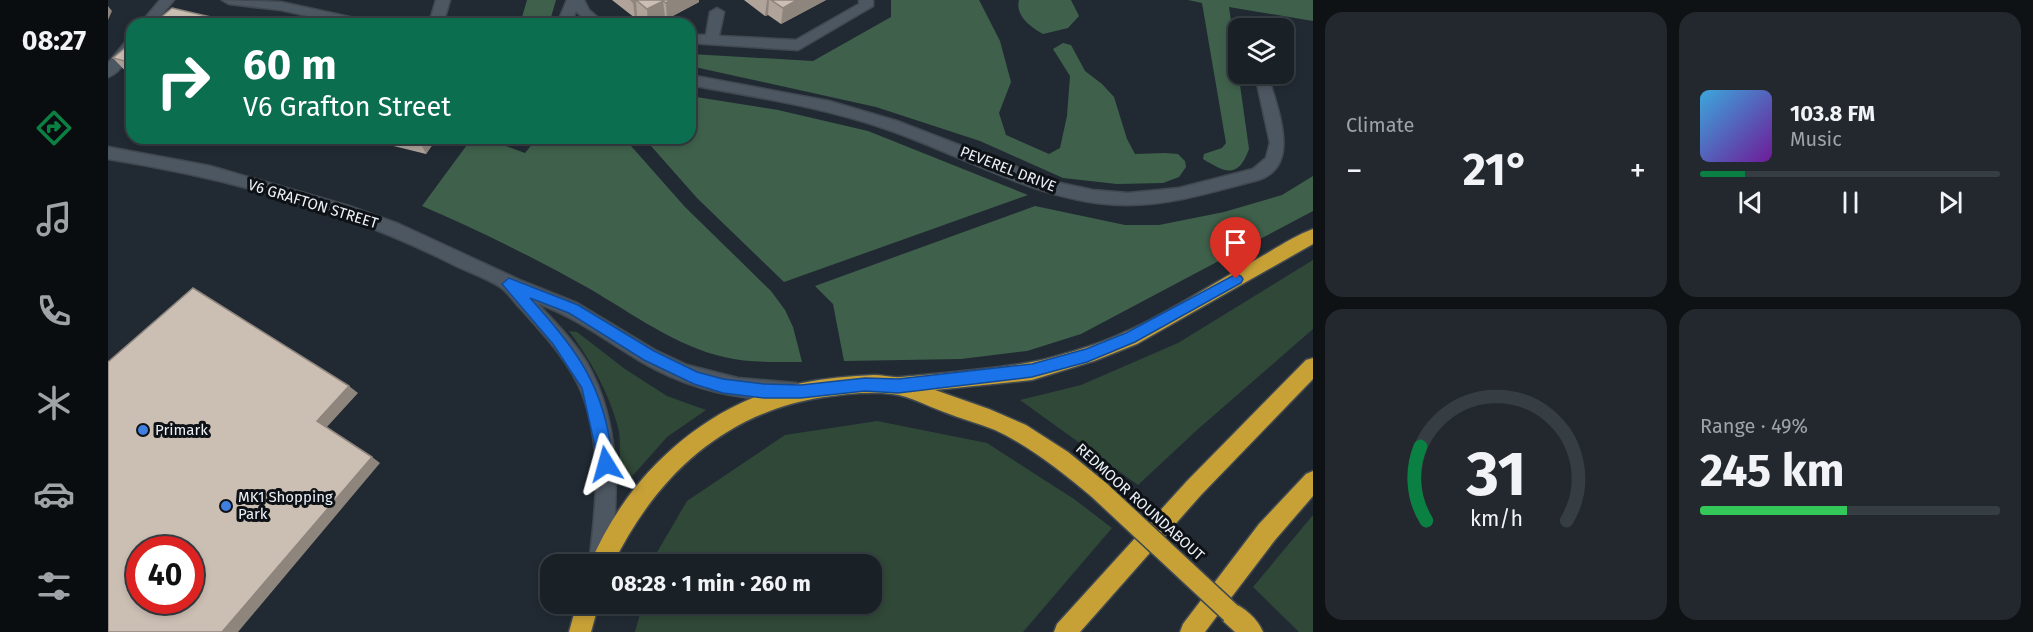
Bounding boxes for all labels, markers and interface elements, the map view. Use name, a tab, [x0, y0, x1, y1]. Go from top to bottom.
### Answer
map controls	[1228, 18, 1294, 84]
button: layers	[1228, 18, 1294, 84]
text: 08:27	[22, 25, 86, 57]
text: 60 m	[243, 40, 337, 90]
icon: right	[144, 42, 222, 120]
text: V6 Grafton Street	[243, 91, 451, 123]
text: 103.8 FM	[1790, 100, 1875, 127]
icon: directions	[33, 107, 75, 149]
text: Climate	[1346, 113, 1414, 137]
text: Music	[1790, 127, 1842, 151]
street label: PEVEREL DRIVE	[958, 142, 1058, 196]
text: 21°	[1463, 143, 1529, 197]
text: −	[1346, 151, 1363, 191]
text: +	[1630, 151, 1646, 191]
street label: V6 GRAFTON STREET	[246, 176, 380, 232]
icon: previous	[1734, 186, 1767, 219]
icon: pause	[1834, 186, 1867, 219]
icon: next	[1934, 186, 1967, 219]
icon: music	[33, 198, 75, 240]
pin	[1210, 217, 1261, 279]
icon: arrive	[1219, 226, 1252, 259]
icon: phone	[33, 290, 75, 332]
icon: climate	[33, 382, 75, 424]
text: Range · 49%	[1700, 414, 1808, 438]
place label: Primark	[155, 421, 208, 439]
marker: Primark	[136, 423, 150, 437]
position arrow	[574, 432, 638, 496]
text: 31	[1465, 437, 1526, 512]
street label: REDMOOR ROUNDABOUT	[1072, 440, 1208, 565]
text: 245 km	[1700, 444, 1845, 498]
icon: car	[33, 473, 75, 515]
place label: MK1 Shopping Park	[238, 488, 333, 523]
marker: MK1 Shopping Park	[219, 499, 233, 513]
text: km/h	[1469, 507, 1523, 533]
speed limit sign: 40	[126, 536, 204, 614]
icon: filters	[33, 565, 75, 607]
text: 08:28 · 1 min · 260 m	[611, 570, 811, 597]

